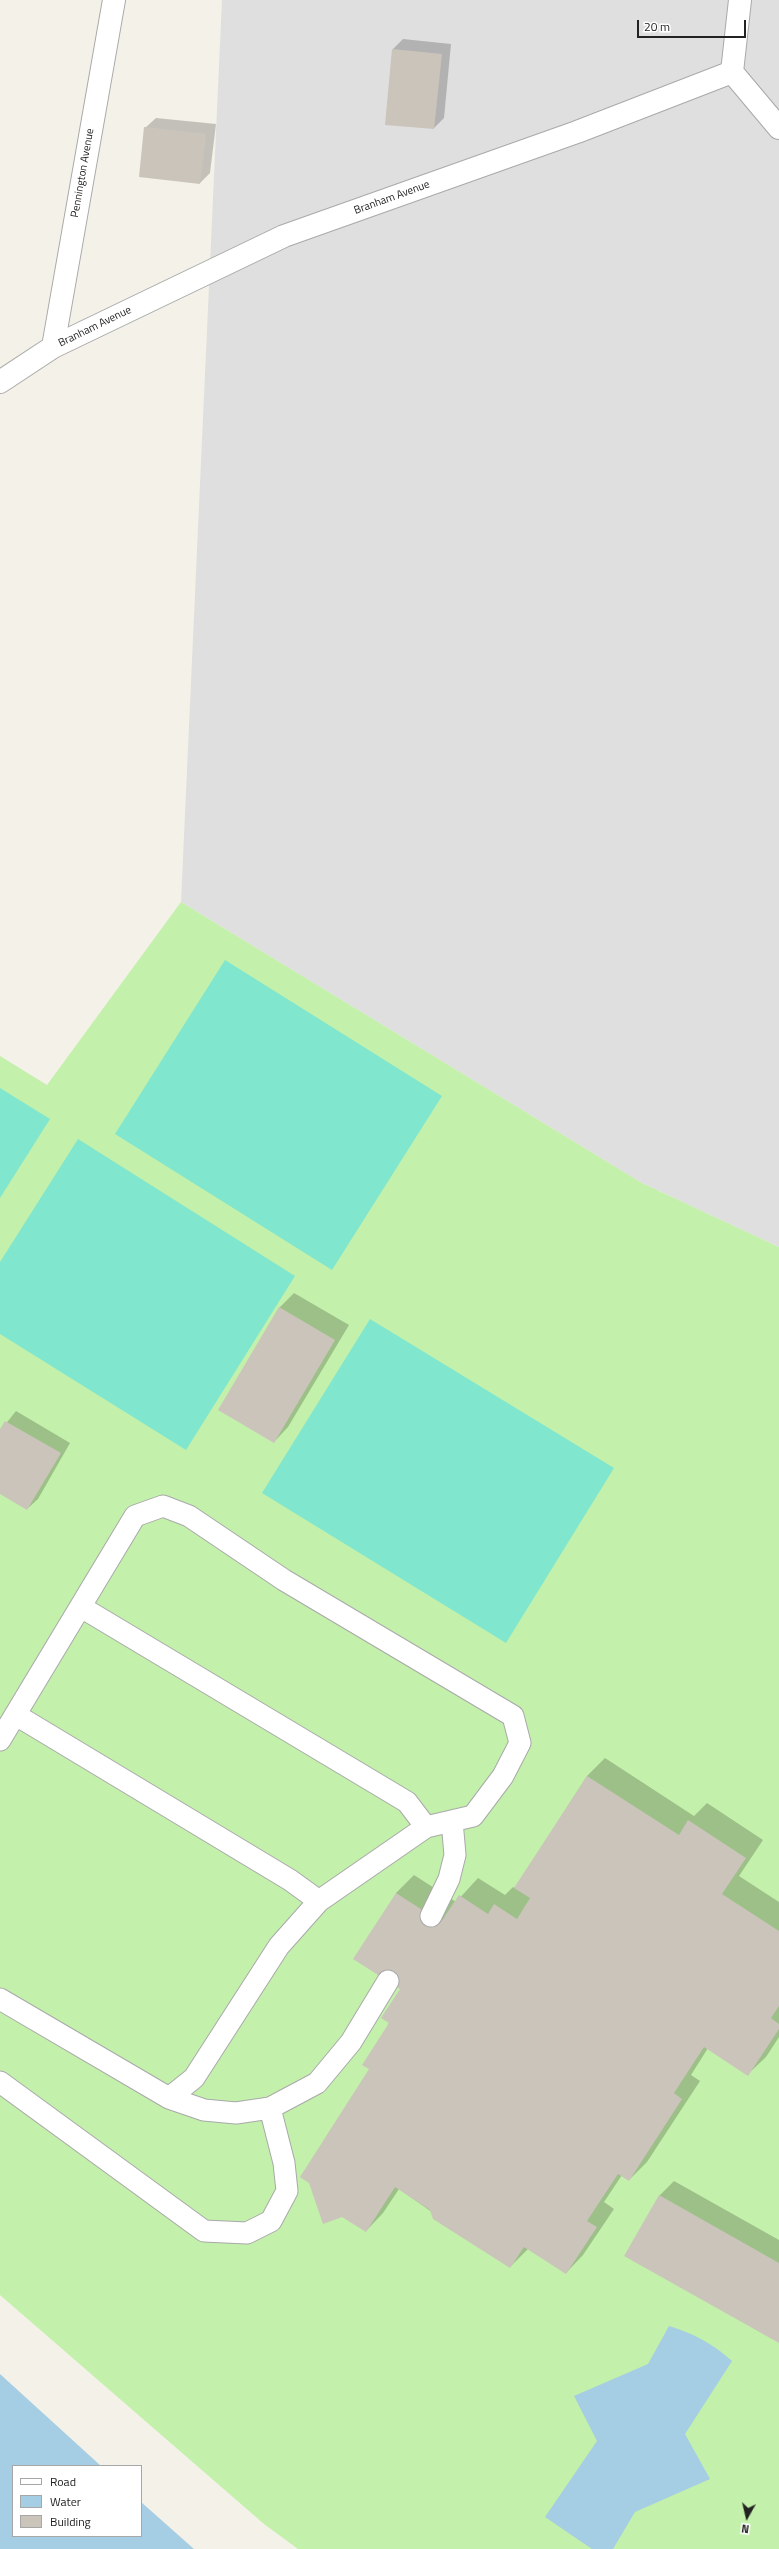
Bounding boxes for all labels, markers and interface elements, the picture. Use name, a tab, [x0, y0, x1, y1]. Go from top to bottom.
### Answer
scale bar	[639, 12, 748, 38]
text: 20 m	[644, 17, 670, 36]
street label: Pennington Avenue	[69, 127, 97, 219]
street label: Branham Avenue	[352, 178, 432, 218]
street label: Branham Avenue	[56, 304, 134, 350]
legend	[12, 2465, 142, 2537]
text: Road	[50, 2472, 76, 2491]
text: Water	[50, 2492, 81, 2511]
north arrow	[727, 2497, 767, 2537]
text: Building	[50, 2512, 91, 2531]
text: N	[740, 2520, 750, 2537]

